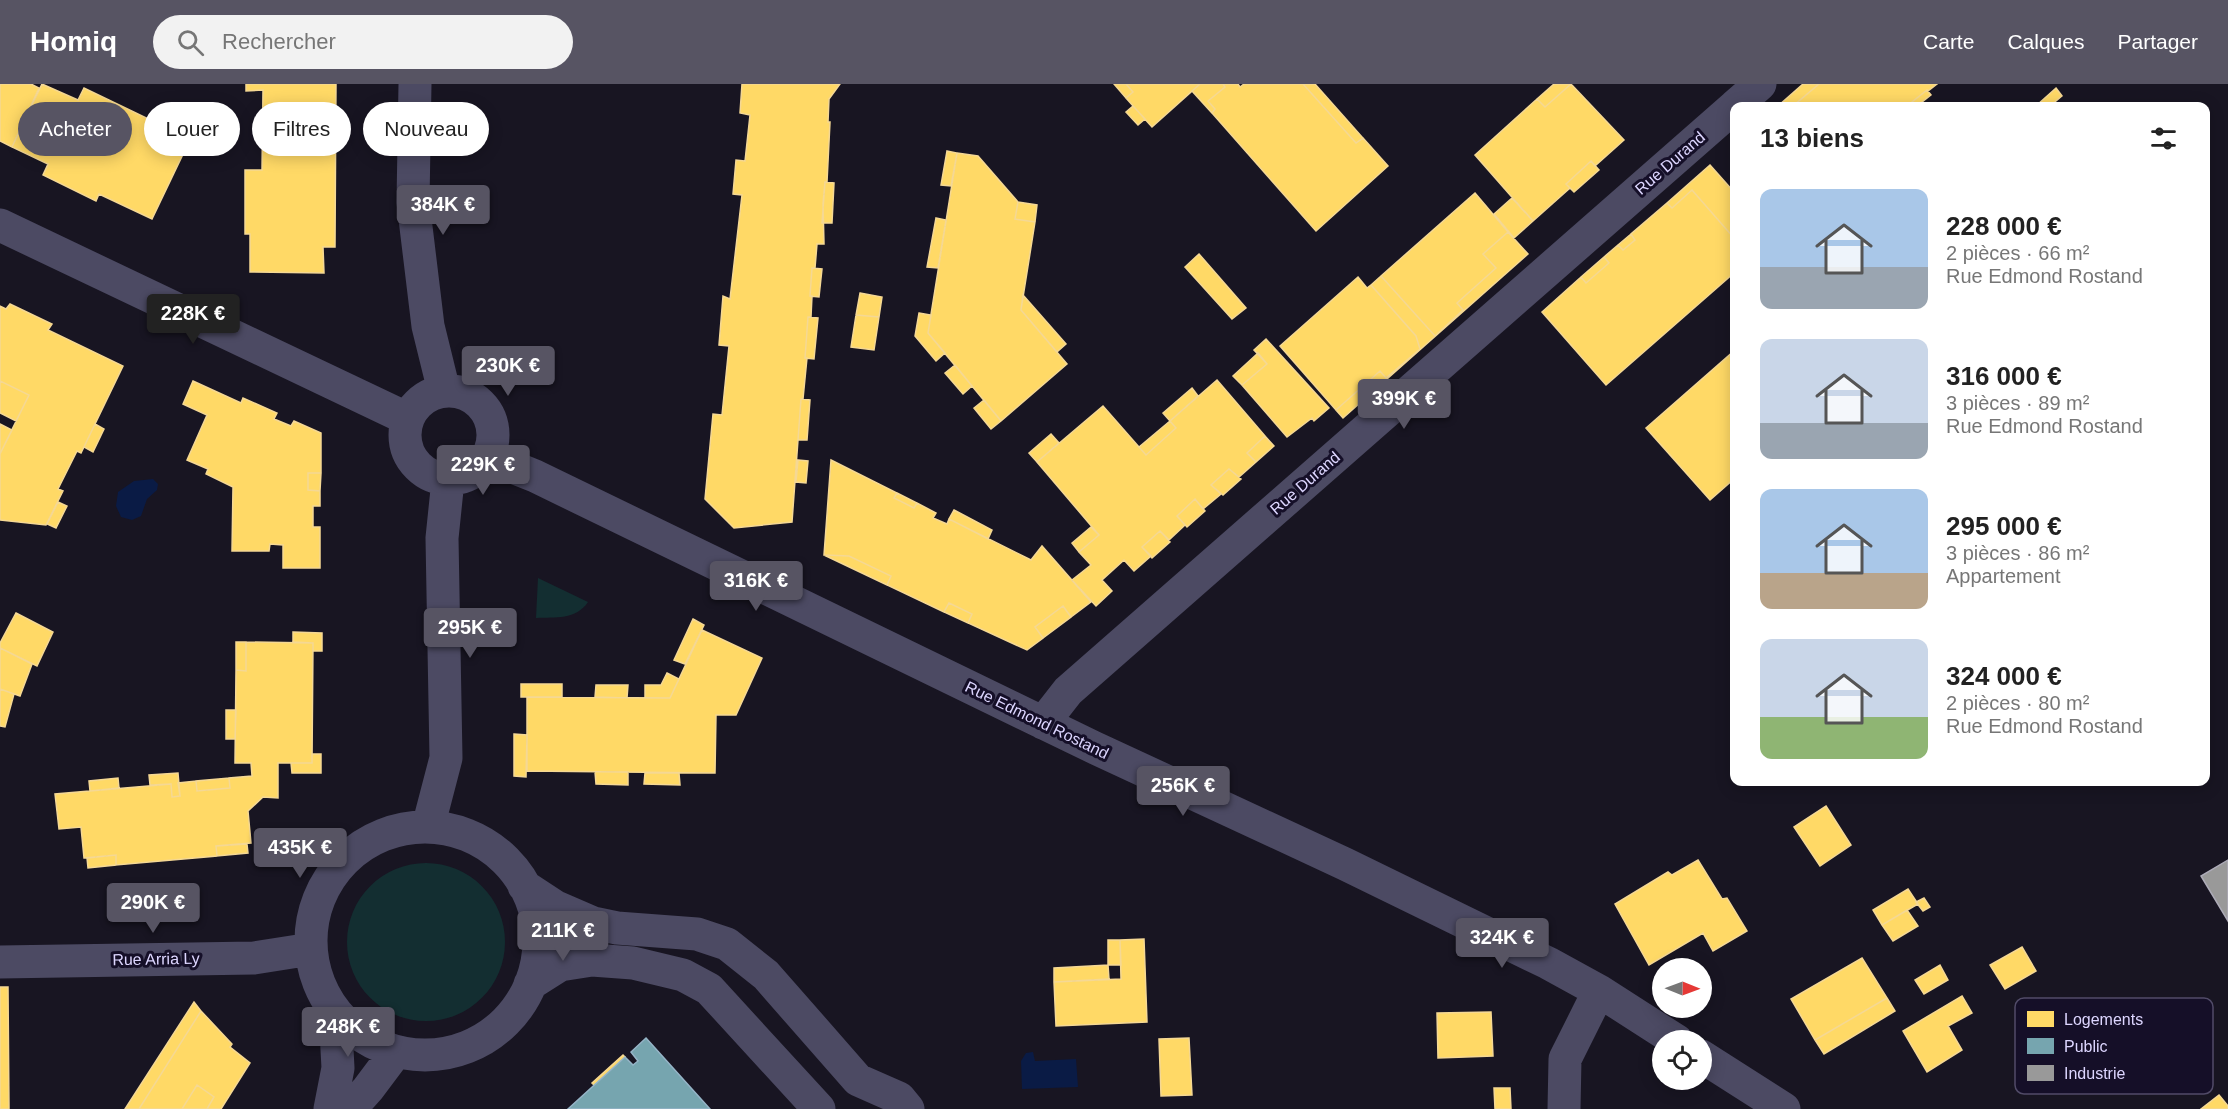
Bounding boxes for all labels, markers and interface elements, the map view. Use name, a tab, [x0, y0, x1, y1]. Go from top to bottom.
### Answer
search box	[153, 15, 573, 69]
text: Homiq	[30, 26, 117, 57]
icon: search	[174, 26, 207, 59]
text: Rechercher	[222, 29, 336, 54]
text: Carte	[1923, 30, 1974, 53]
text: Calques	[2007, 30, 2084, 53]
text: Partager	[2117, 30, 2198, 53]
chip: Acheter	[18, 102, 132, 156]
chip: Louer	[144, 102, 240, 156]
chip: Filtres	[252, 102, 351, 156]
chip: Nouveau	[363, 102, 489, 156]
icon: filters	[2147, 122, 2180, 155]
text: 13 biens	[1760, 123, 1864, 153]
street label: Rue Durand	[1632, 128, 1708, 198]
pin: 384K €	[394, 185, 492, 236]
text: 384K €	[411, 193, 475, 215]
text: 228 000 €	[1946, 211, 2062, 241]
icon: home	[1808, 213, 1880, 285]
text: 2 pièces · 66 m²	[1946, 242, 2089, 264]
text: Rue Edmond Rostand	[1946, 265, 2143, 287]
pin: 228K €	[144, 294, 242, 345]
text: 228K €	[161, 302, 225, 324]
pin: 230K €	[459, 346, 557, 397]
text: 230K €	[476, 354, 540, 376]
text: 316 000 €	[1946, 361, 2062, 391]
icon: home	[1808, 363, 1880, 435]
pin: 399K €	[1355, 379, 1453, 430]
text: 399K €	[1372, 387, 1436, 409]
text: 3 pièces · 89 m²	[1946, 392, 2089, 414]
text: Rue Edmond Rostand	[1946, 415, 2143, 437]
pin: 229K €	[434, 445, 532, 496]
street label: Rue Durand	[1267, 448, 1343, 518]
text: 229K €	[451, 453, 515, 475]
text: 295 000 €	[1946, 511, 2062, 541]
icon: home	[1808, 513, 1880, 585]
text: 3 pièces · 86 m²	[1946, 542, 2089, 564]
pin: 316K €	[707, 561, 805, 612]
text: Appartement	[1946, 565, 2061, 587]
text: 316K €	[724, 569, 788, 591]
pin: 295K €	[421, 608, 519, 659]
text: 295K €	[438, 616, 502, 638]
text: 324 000 €	[1946, 661, 2062, 691]
icon: home	[1808, 663, 1880, 735]
street label: Rue Edmond Rostand	[963, 678, 1111, 762]
text: 2 pièces · 80 m²	[1946, 692, 2089, 714]
text: Rue Edmond Rostand	[1946, 715, 2143, 737]
pin: 256K €	[1134, 766, 1232, 817]
text: 256K €	[1151, 774, 1215, 796]
pin: 435K €	[251, 828, 349, 879]
text: 435K €	[268, 836, 332, 858]
pin: 290K €	[104, 883, 202, 934]
text: 290K €	[121, 891, 185, 913]
pin: 211K €	[514, 911, 612, 962]
pin: 324K €	[1453, 918, 1551, 969]
text: 211K €	[531, 919, 595, 941]
text: 324K €	[1470, 926, 1534, 948]
street label: Rue Arria Ly	[112, 950, 200, 968]
north arrow	[1652, 958, 1712, 1018]
map controls	[1652, 958, 1712, 1090]
legend	[2015, 998, 2213, 1094]
pin: 248K €	[299, 1007, 397, 1058]
text: Logements	[2064, 1011, 2143, 1028]
text: 248K €	[316, 1015, 380, 1037]
button: locate	[1652, 1030, 1712, 1090]
text: Public	[2064, 1038, 2108, 1055]
text: Industrie	[2064, 1065, 2125, 1082]

